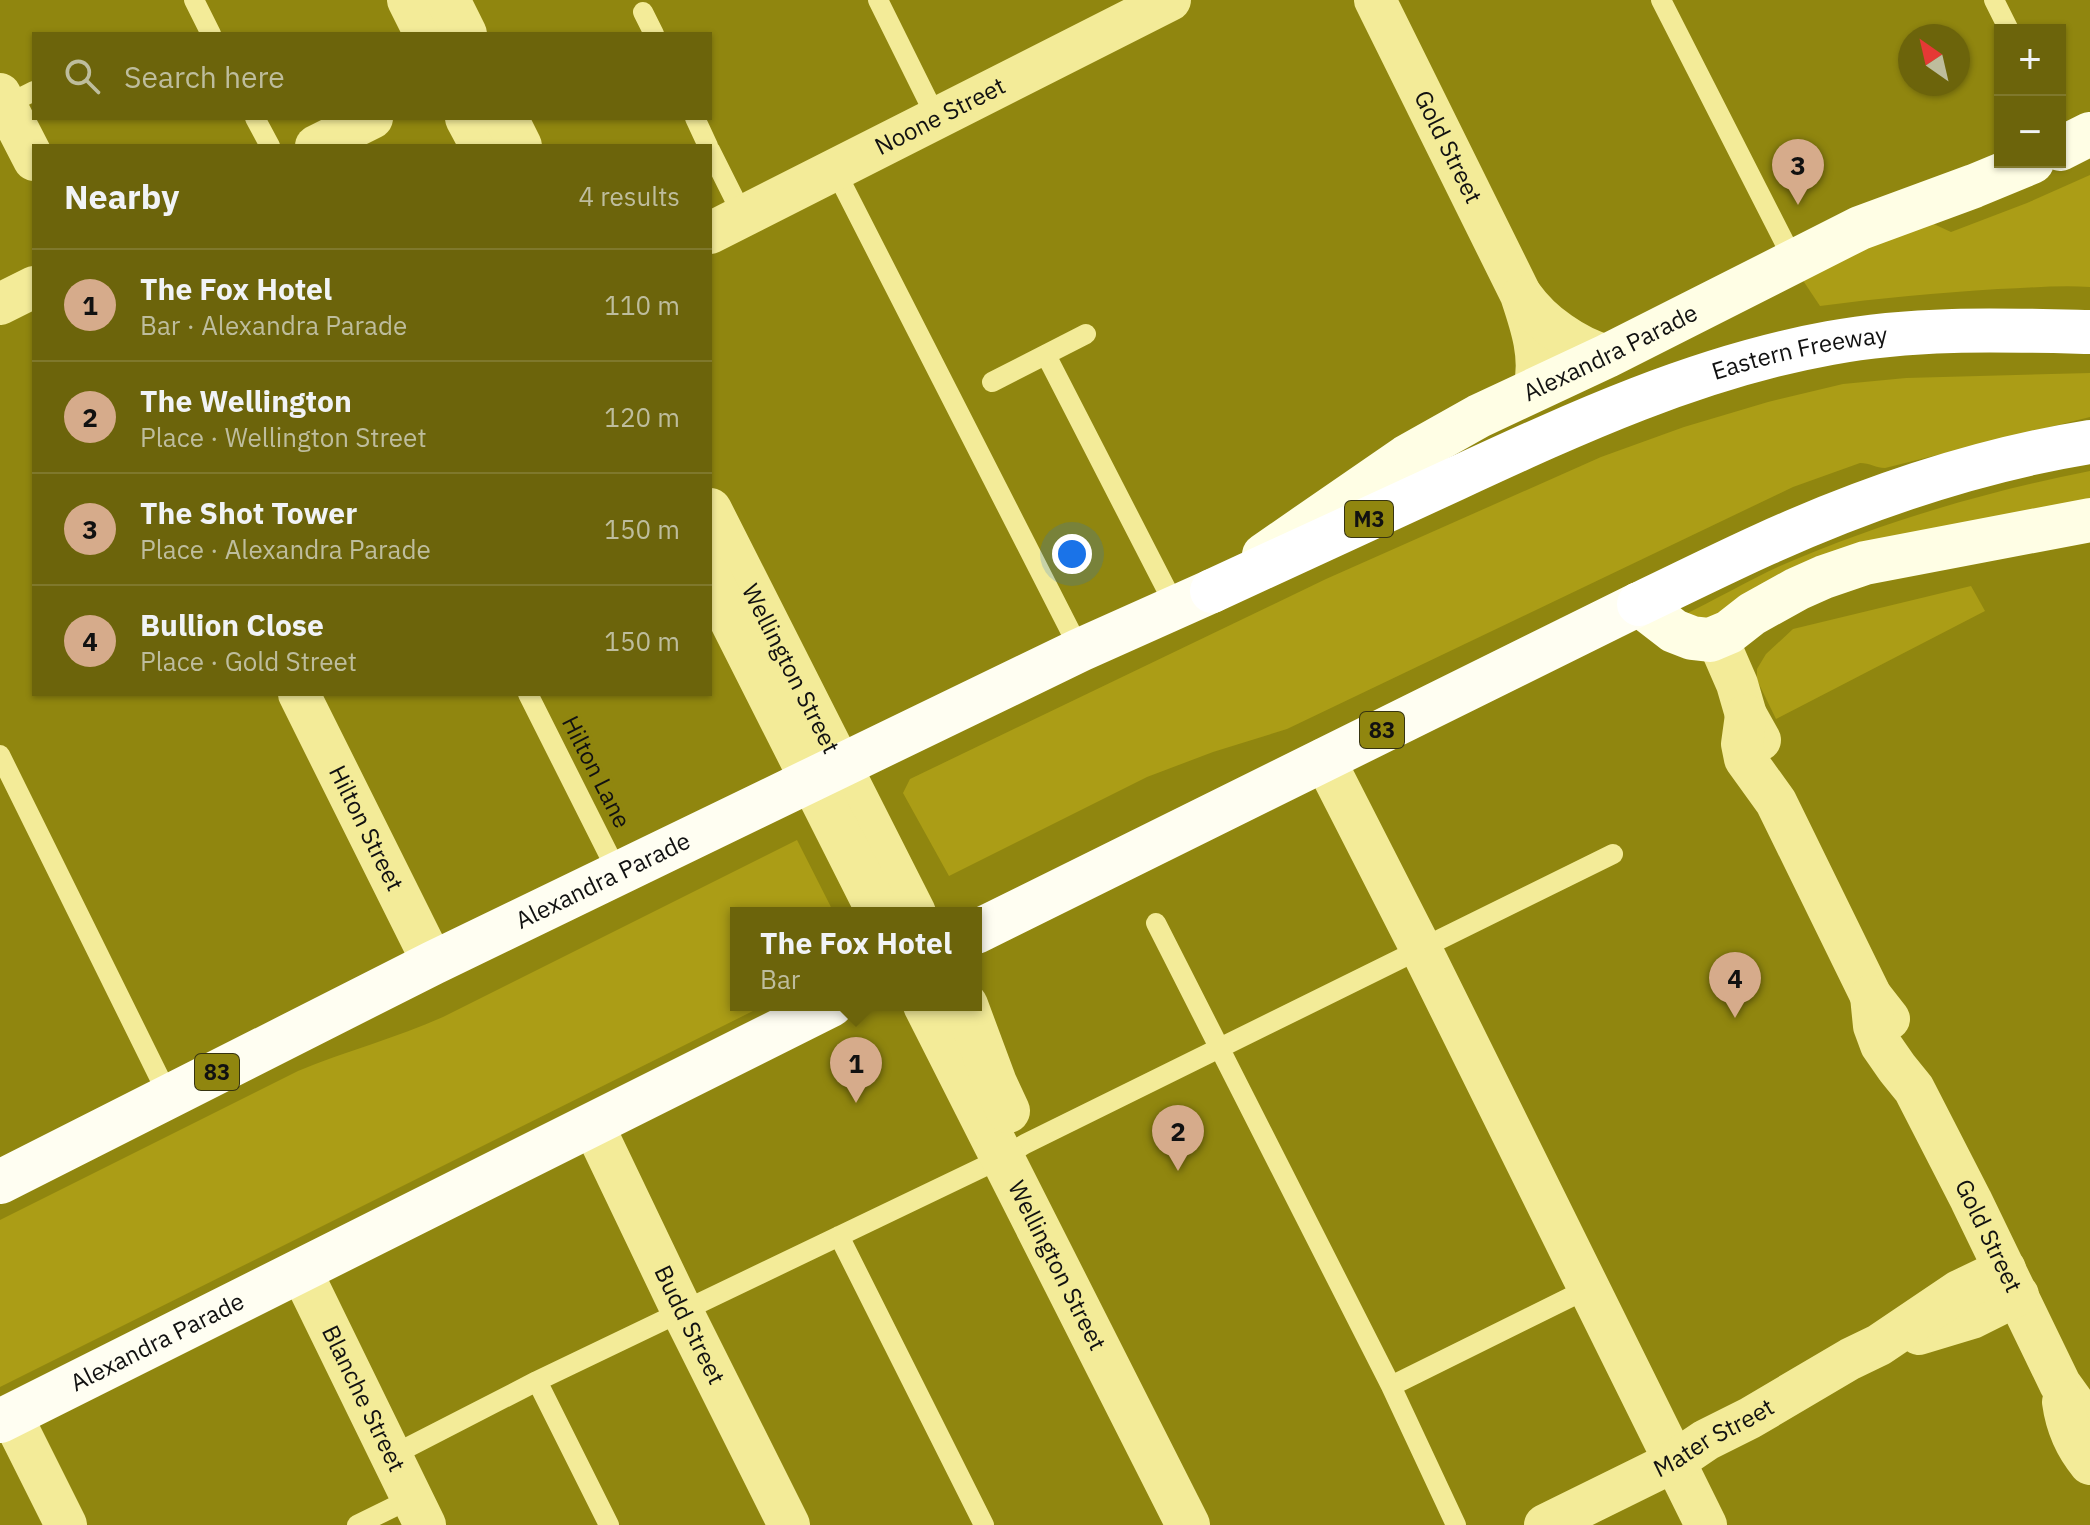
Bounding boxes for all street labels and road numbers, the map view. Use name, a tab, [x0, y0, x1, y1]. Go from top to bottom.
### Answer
street label: Noone Street	[869, 69, 1010, 162]
street label: Gold Street	[1407, 85, 1490, 208]
street label: Alexandra Parade	[1518, 296, 1703, 408]
street label: Eastern Freeway	[1708, 318, 1889, 387]
road number: M3	[1345, 501, 1393, 537]
street label: Wellington Street	[735, 578, 848, 759]
street label: Hilton Lane	[555, 710, 639, 833]
road number: 83	[1360, 712, 1404, 748]
street label: Hilton Street	[322, 760, 412, 896]
street label: Alexandra Parade	[510, 824, 695, 936]
road number: 83	[195, 1054, 239, 1090]
street label: Gold Street	[1948, 1173, 2030, 1297]
street label: Wellington Street	[1001, 1175, 1114, 1356]
street label: Budd Street	[648, 1260, 733, 1389]
street label: Alexandra Parade	[65, 1284, 249, 1398]
street label: Blanche Street	[315, 1320, 413, 1477]
street label: Mater Street	[1648, 1390, 1780, 1484]

